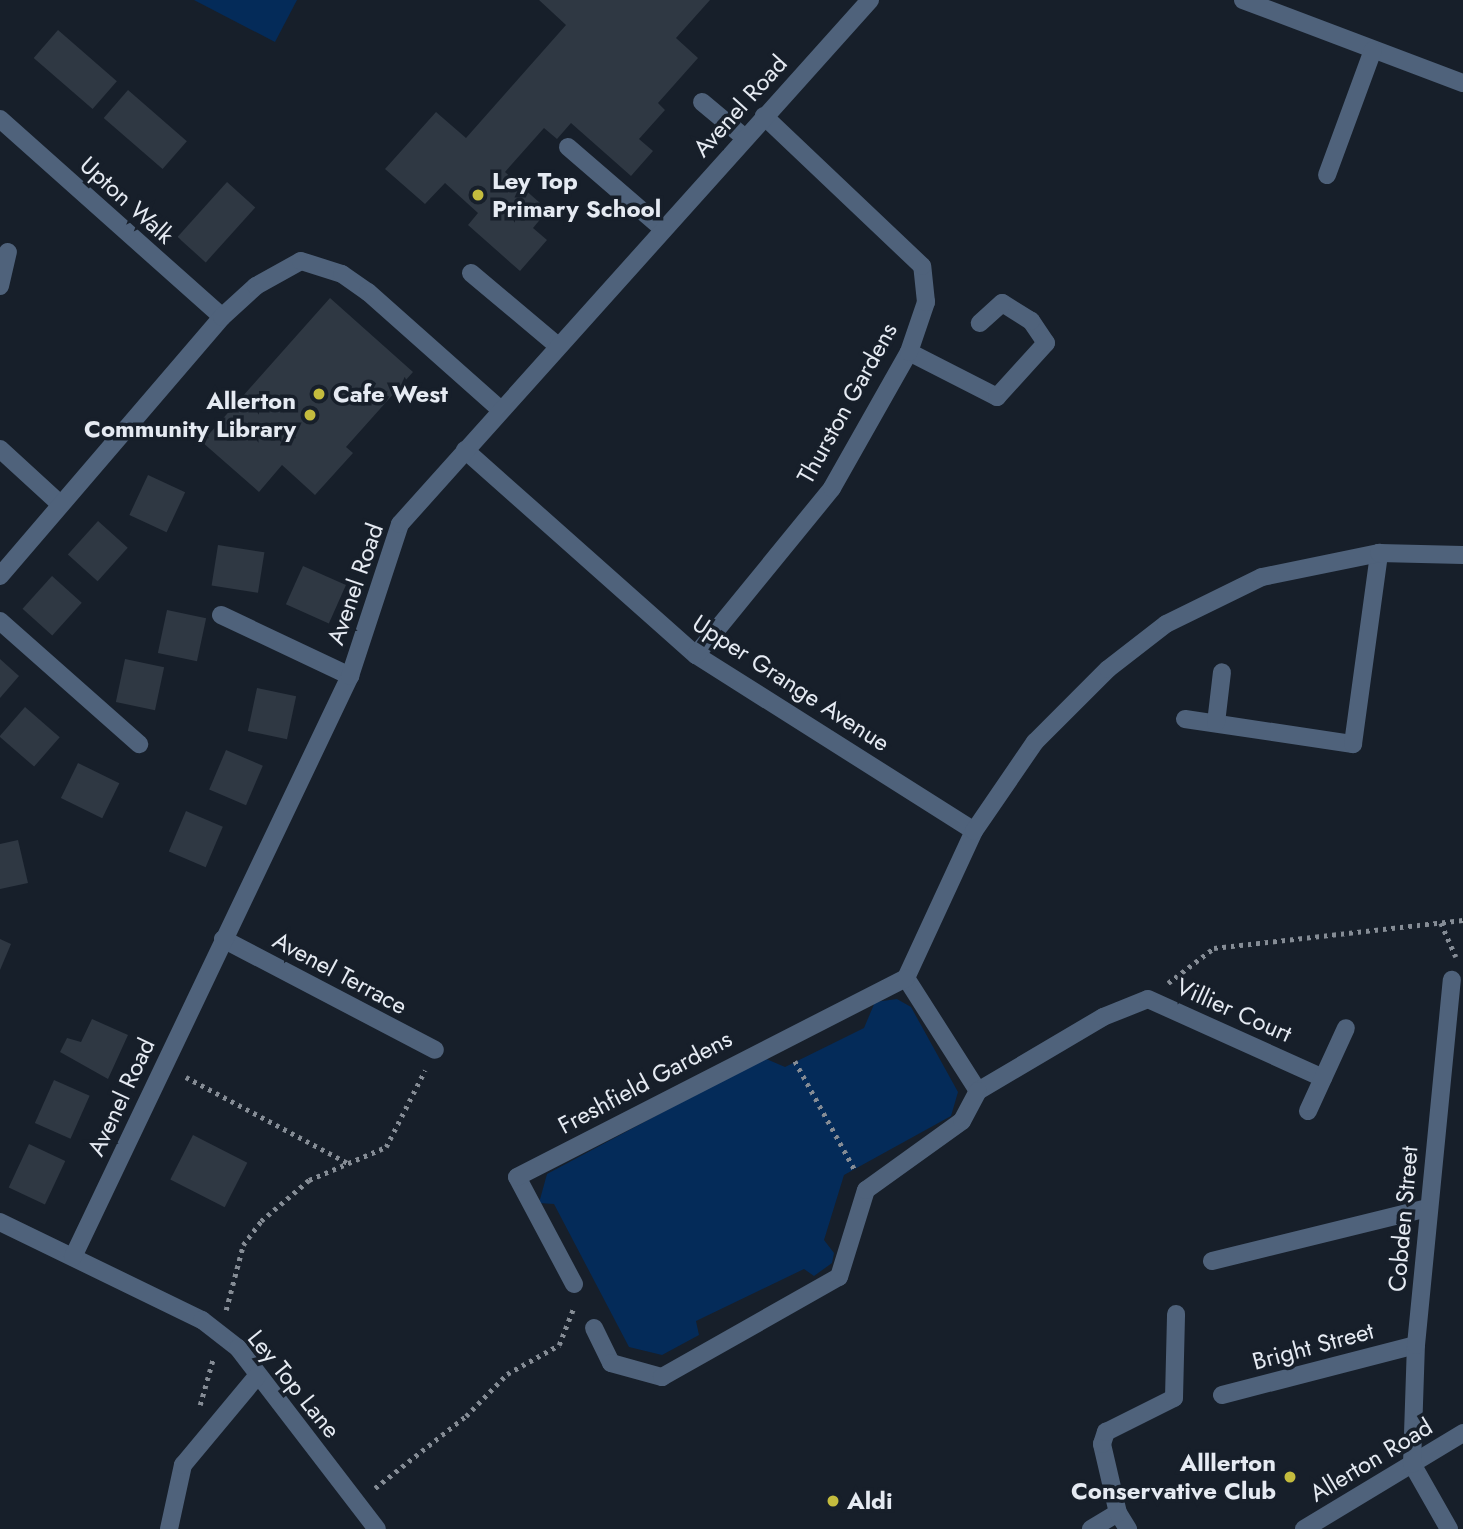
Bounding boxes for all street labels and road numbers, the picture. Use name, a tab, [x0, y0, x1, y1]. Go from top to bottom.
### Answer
street label: Avenel Road	[687, 49, 793, 163]
street label: Upton Walk	[74, 150, 180, 250]
street label: Thurston Gardens	[791, 317, 903, 489]
street label: Avenel Road	[321, 519, 389, 649]
street label: Upper Grange Avenue	[687, 609, 895, 757]
street label: Avenel Terrace	[268, 926, 412, 1020]
street label: Villier Court	[1172, 972, 1296, 1048]
street label: Freshfield Gardens	[553, 1024, 737, 1140]
street label: Avenel Road	[81, 1034, 161, 1160]
street label: Cobden Street	[1382, 1145, 1424, 1293]
street label: Bright Street	[1249, 1316, 1377, 1376]
street label: Ley Top Lane	[242, 1324, 346, 1444]
street label: Allerton Road	[1304, 1412, 1438, 1508]

